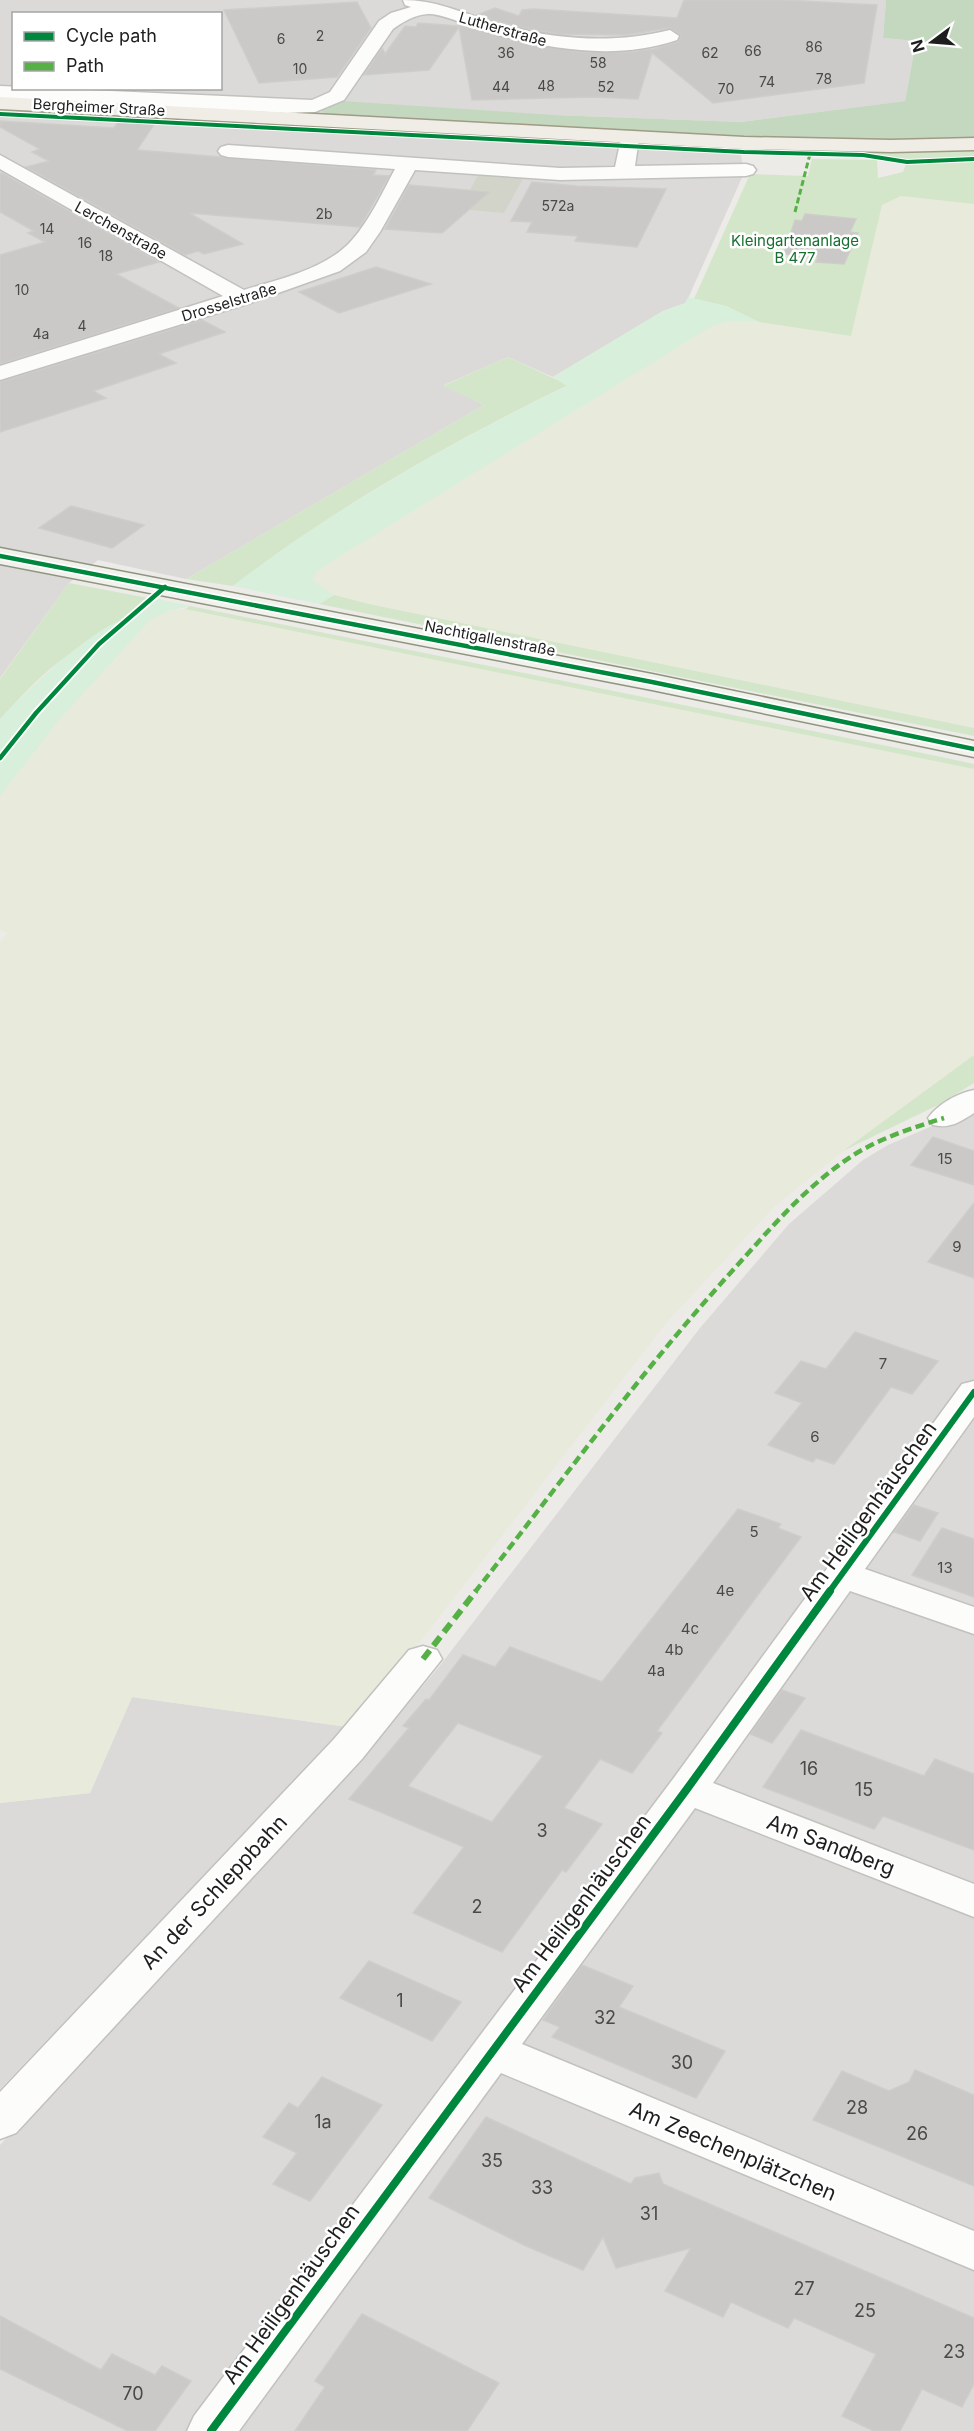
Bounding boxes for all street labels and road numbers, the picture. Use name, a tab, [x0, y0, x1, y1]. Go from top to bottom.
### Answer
street label: Lutherstraße	[457, 7, 549, 51]
street label: Bergheimer Straße	[32, 94, 166, 120]
street label: Lerchenstraße	[72, 197, 170, 263]
street label: Drosselstraße	[179, 279, 279, 325]
street label: Nachtigallenstraße	[423, 616, 557, 660]
street label: Am Heiligenhäuschen	[794, 1416, 942, 1606]
street label: An der Schleppbahn	[136, 1809, 292, 1975]
street label: Am Heiligenhäuschen	[506, 1809, 656, 1997]
street label: Am Sandberg	[764, 1809, 898, 1881]
street label: Am Zeechenplätzchen	[626, 2096, 840, 2206]
street label: Am Heiligenhäuschen	[217, 2199, 365, 2389]

